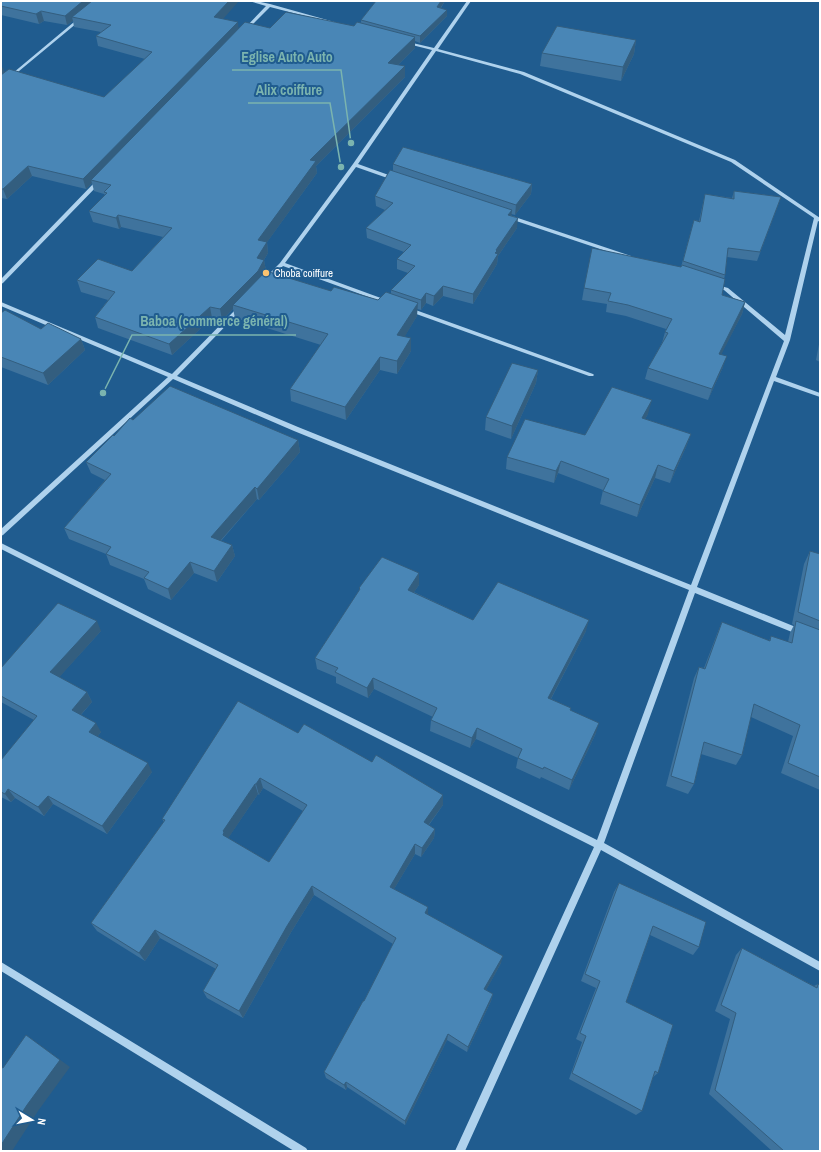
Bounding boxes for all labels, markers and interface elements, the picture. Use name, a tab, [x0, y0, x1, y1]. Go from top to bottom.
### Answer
callout: Eglise Auto Auto	[232, 44, 341, 70]
text: Eglise Auto Auto	[241, 48, 333, 66]
callout: Alix coiffure	[248, 77, 330, 103]
text: Alix coiffure	[256, 81, 322, 99]
place label: Choba coiffure	[274, 266, 333, 280]
marker: Choba coiffure	[261, 268, 271, 278]
callout: Baboa (commerce général)	[132, 309, 296, 335]
text: Baboa (commerce général)	[140, 312, 288, 330]
north arrow	[12, 1100, 52, 1140]
text: N	[34, 1117, 49, 1126]

